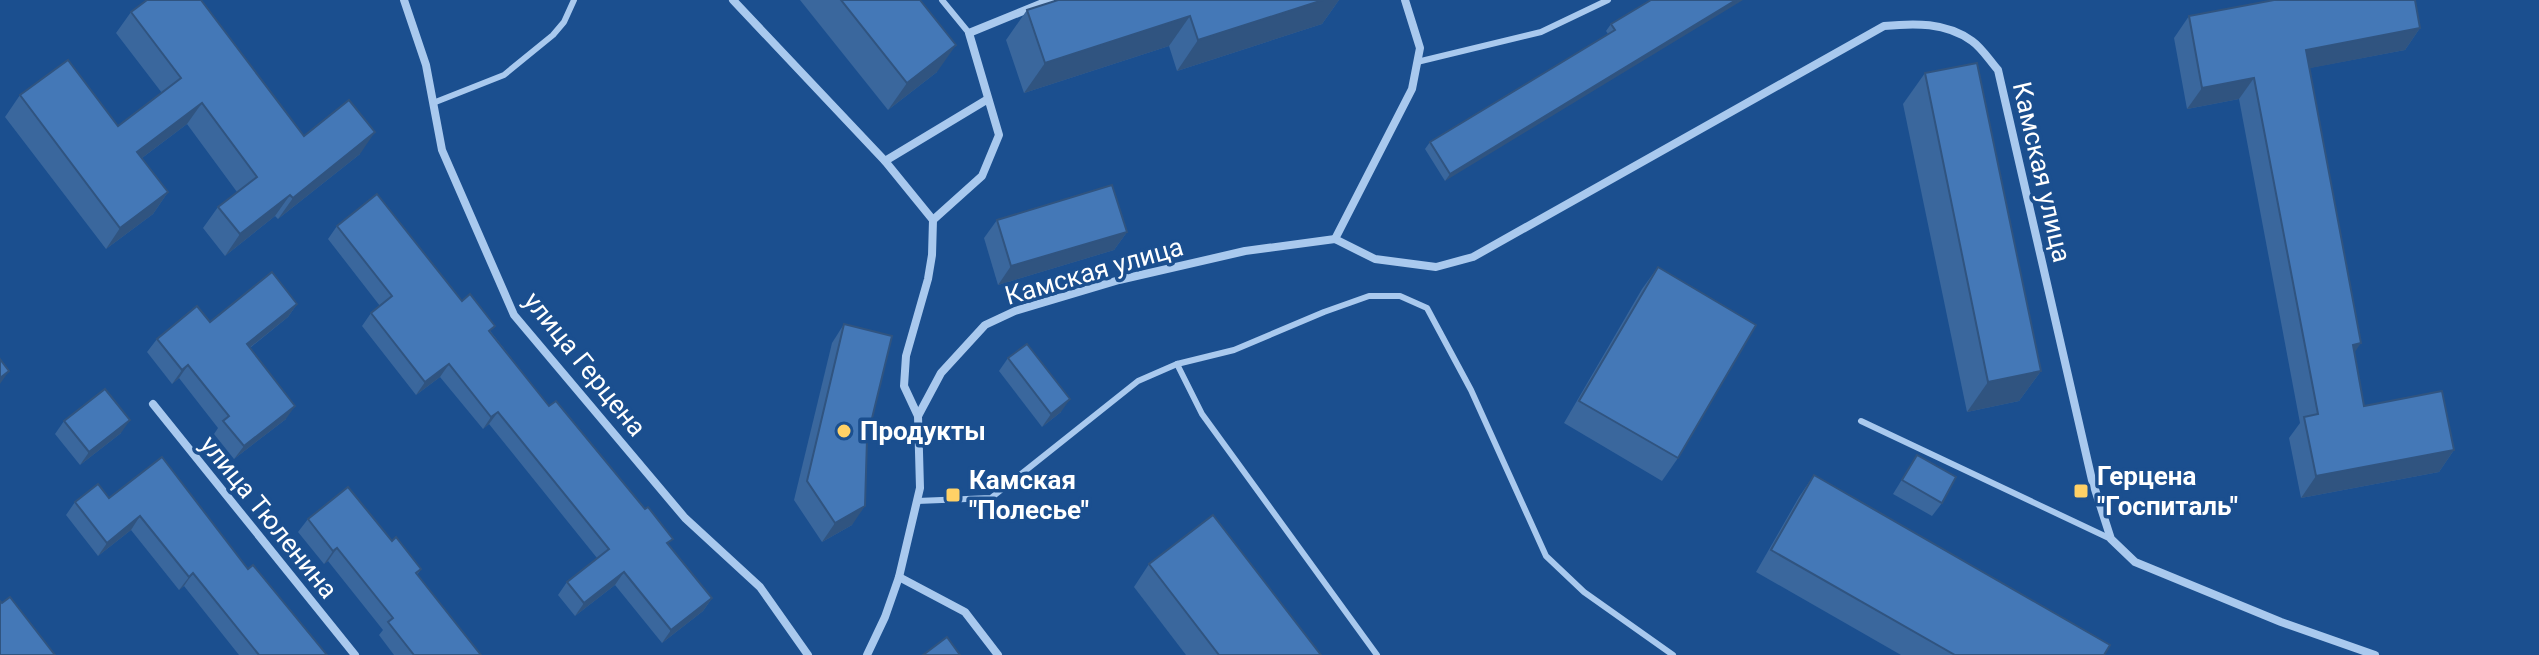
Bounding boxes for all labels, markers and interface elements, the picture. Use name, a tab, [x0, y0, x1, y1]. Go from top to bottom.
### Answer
street label: Камская улица	[2007, 79, 2077, 265]
street label: Камская улица	[1001, 231, 1187, 311]
street label: улица Герцена	[518, 286, 652, 442]
place label: Продукты	[860, 416, 986, 446]
marker: Продукты	[835, 422, 853, 440]
street label: улица Тюленина	[194, 430, 344, 604]
place label: Герцена "Госпиталь"	[2097, 461, 2238, 521]
place label: Камская "Полесье"	[969, 465, 1089, 525]
marker: Герцена "Госпиталь"	[2072, 482, 2090, 500]
marker: Камская "Полесье"	[944, 486, 962, 504]

